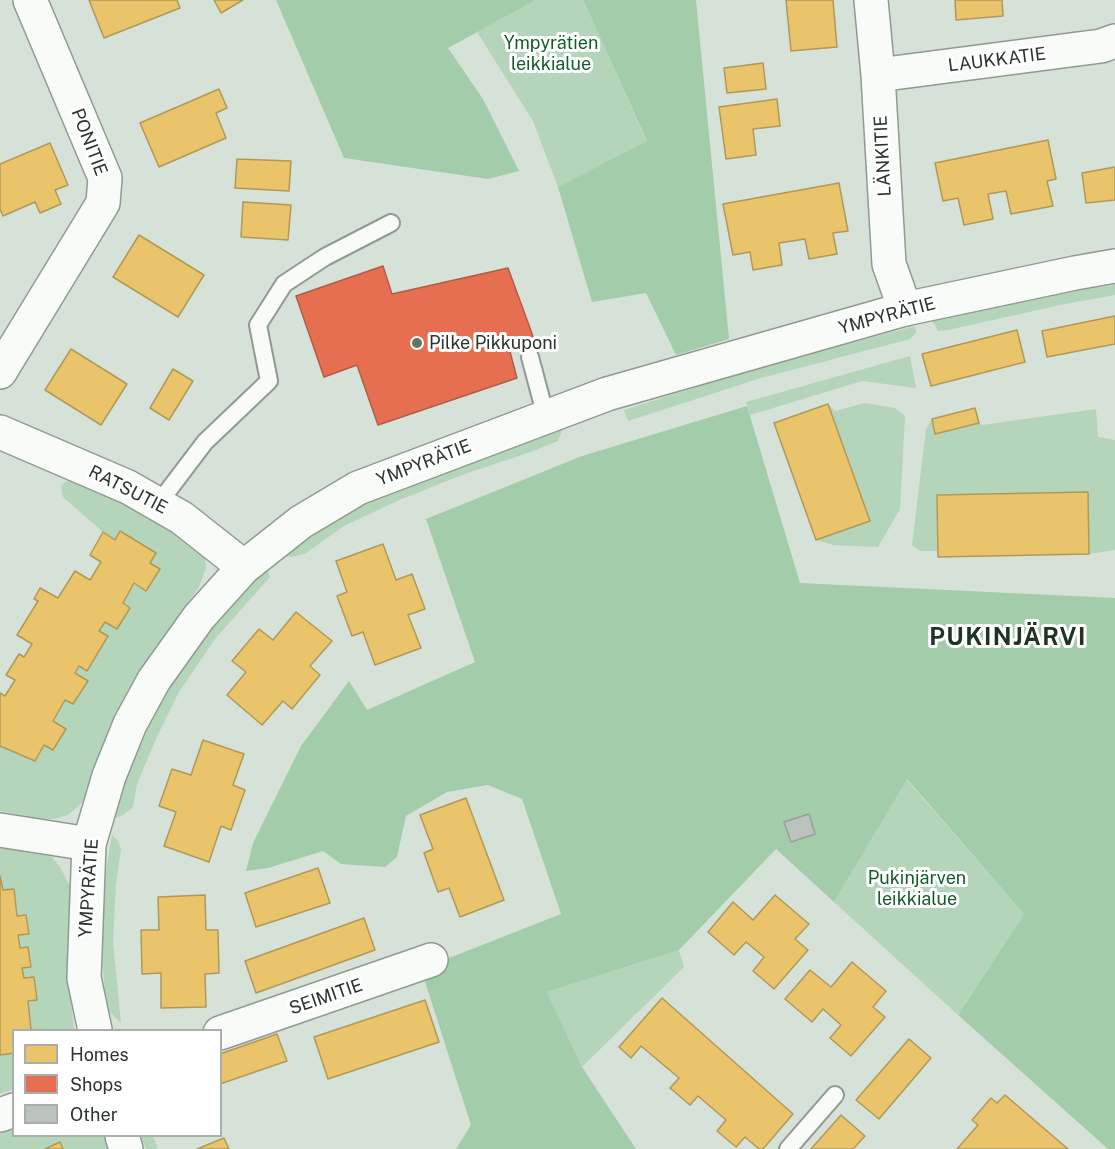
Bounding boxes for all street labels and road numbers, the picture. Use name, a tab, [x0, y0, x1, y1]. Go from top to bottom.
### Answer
street label: LAUKKATIE	[947, 43, 1047, 77]
street label: PONITIE	[66, 105, 112, 179]
street label: LÄNKITIE	[870, 115, 896, 197]
street label: YMPYRÄTIE	[836, 293, 938, 339]
street label: YMPYRÄTIE	[374, 435, 474, 491]
street label: RATSUTIE	[85, 461, 171, 519]
street label: YMPYRÄTIE	[75, 838, 103, 938]
street label: SEIMITIE	[286, 974, 366, 1020]

